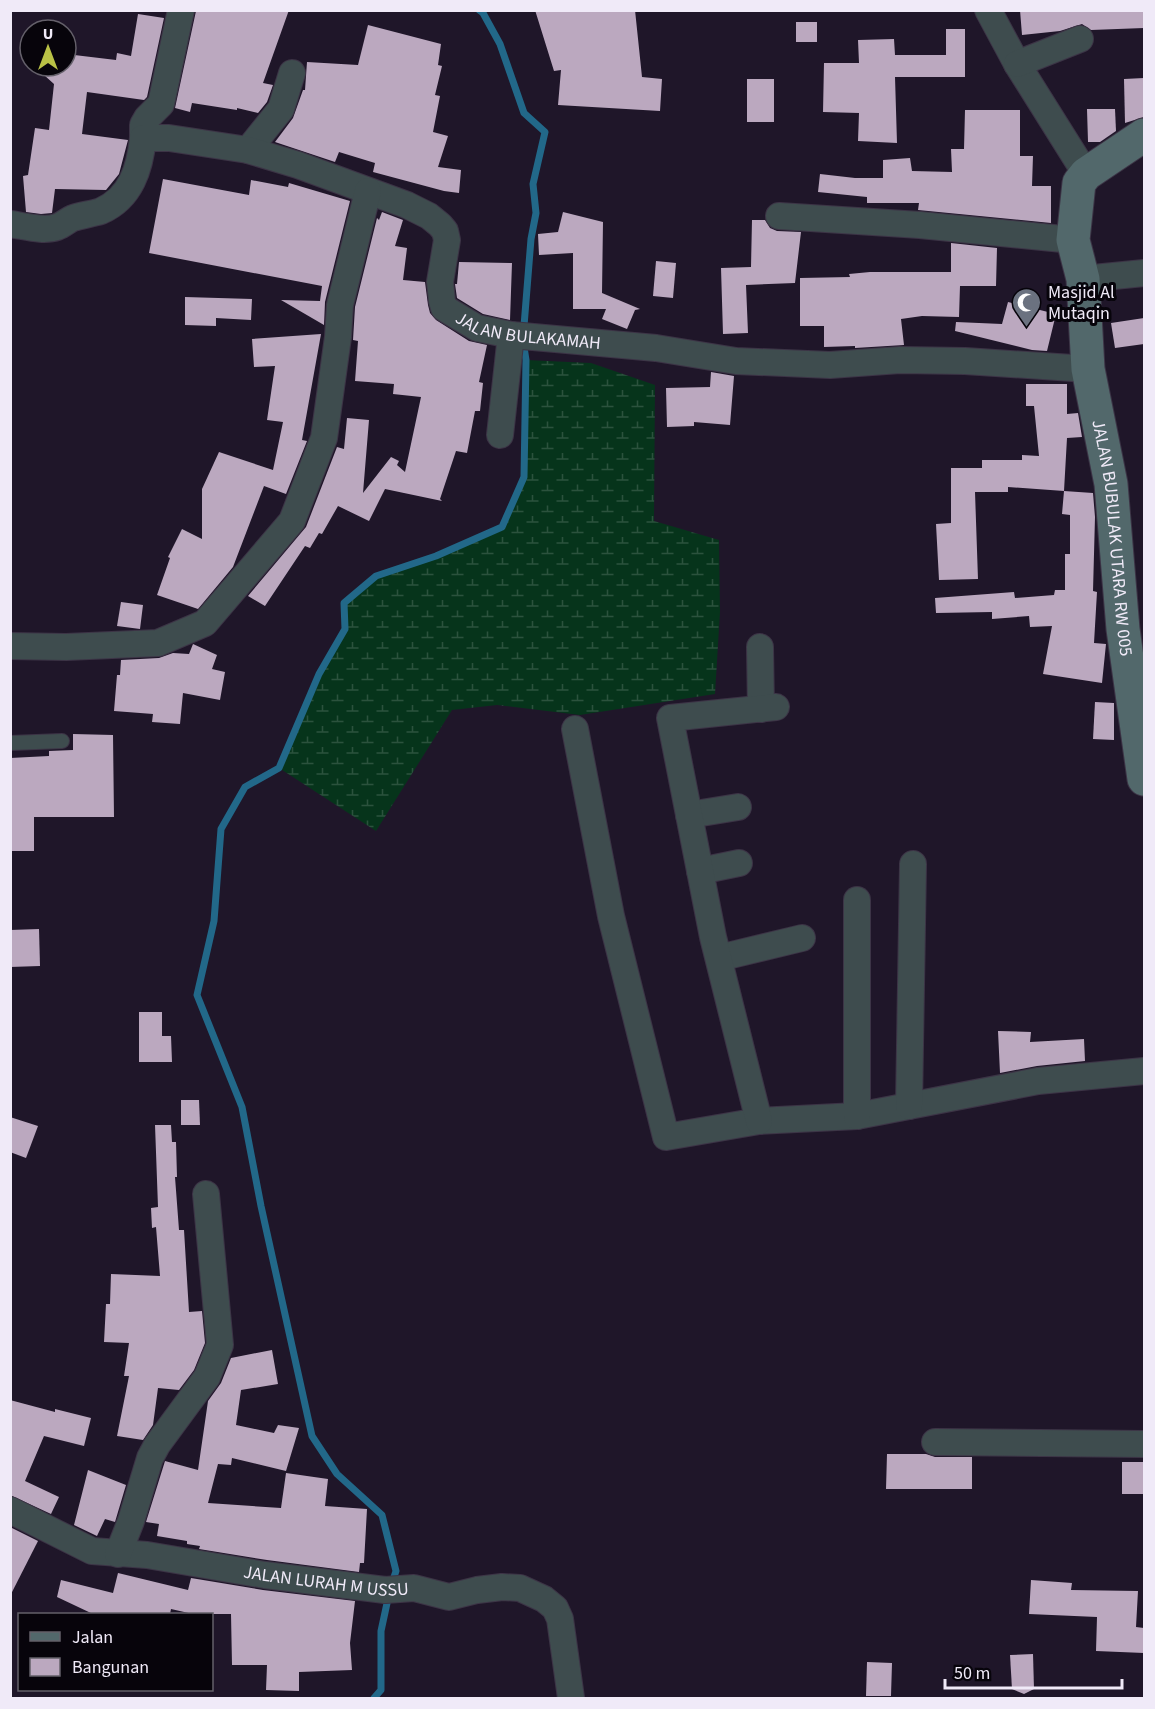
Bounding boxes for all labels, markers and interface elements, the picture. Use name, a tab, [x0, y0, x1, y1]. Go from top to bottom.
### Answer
north arrow	[18, 18, 78, 78]
text: U	[43, 23, 53, 45]
place label: Masjid Al Mutaqin	[1048, 280, 1115, 326]
mosque icon: Masjid Al Mutaqin	[1011, 286, 1043, 328]
street label: JALAN BULAKAMAH	[451, 306, 602, 356]
street label: JALAN BUBULAK UTARA RW 005	[1085, 418, 1139, 658]
street label: JALAN LURAH M USSU	[242, 1560, 409, 1603]
legend	[18, 1613, 213, 1691]
text: Jalan	[72, 1625, 113, 1650]
scale bar	[945, 1652, 1122, 1690]
text: Bangunan	[72, 1655, 149, 1680]
text: 50 m	[954, 1661, 990, 1686]

